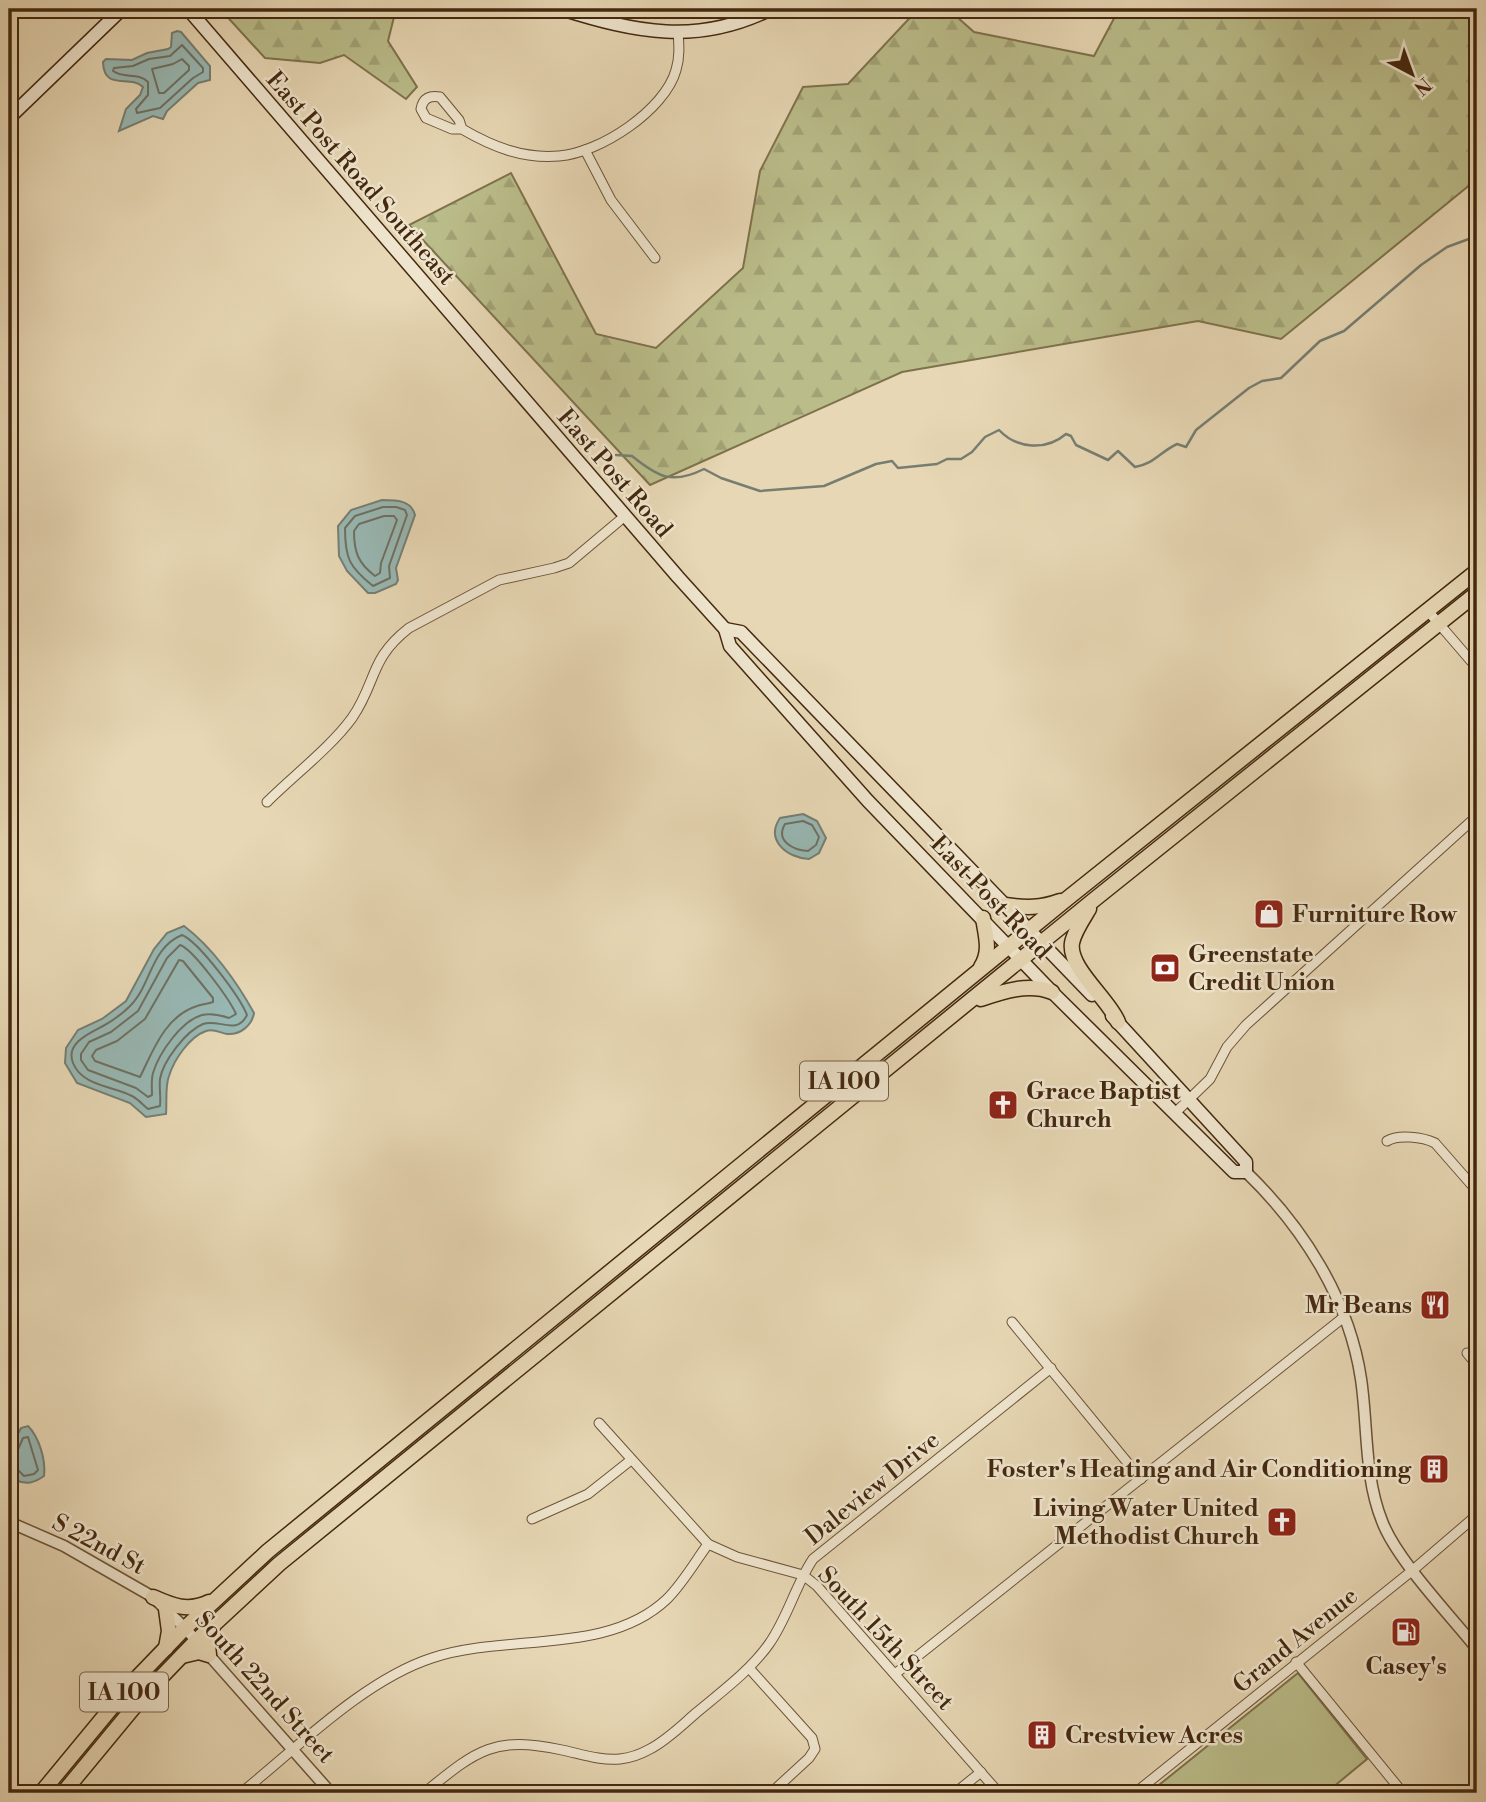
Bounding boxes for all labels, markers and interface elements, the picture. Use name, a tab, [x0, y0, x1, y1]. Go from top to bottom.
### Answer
north arrow	[1378, 38, 1448, 108]
street label: East Post Road Southeast	[259, 66, 462, 292]
text: N	[1409, 72, 1436, 100]
street label: East Post Road	[550, 403, 679, 545]
street label: East Post Road	[924, 829, 1057, 966]
shop icon: Furniture Row	[1252, 897, 1286, 931]
place label: Furniture Row	[1292, 900, 1458, 930]
place label: Greenstate Credit Union	[1188, 940, 1335, 998]
bank icon: Greenstate Credit Union	[1148, 951, 1182, 985]
road number: IA 100	[800, 1062, 888, 1100]
place label: Grace Baptist Church	[1026, 1077, 1181, 1135]
church icon: Grace Baptist Church	[986, 1088, 1020, 1122]
restaurant icon: Mr Beans	[1418, 1288, 1452, 1322]
place label: Mr Beans	[1305, 1291, 1412, 1321]
street label: Daleview Drive	[799, 1425, 946, 1552]
building icon: Foster's Heating and Air Conditioning	[1417, 1452, 1451, 1486]
place label: Foster's Heating and Air Conditioning	[987, 1455, 1412, 1485]
place label: Living Water United Methodist Church	[1033, 1494, 1259, 1552]
church icon: Living Water United Methodist Church	[1265, 1505, 1299, 1539]
street label: S 22nd St	[47, 1508, 151, 1582]
street label: South 15th Street	[811, 1561, 960, 1717]
street label: Grand Avenue	[1227, 1581, 1364, 1700]
street label: South 22nd Street	[188, 1605, 341, 1770]
fuel station icon: Casey's	[1389, 1615, 1423, 1649]
place label: Casey's	[1365, 1652, 1447, 1682]
road number: IA 100	[80, 1672, 168, 1712]
building icon: Crestview Acres	[1025, 1718, 1059, 1752]
place label: Crestview Acres	[1065, 1721, 1243, 1751]

